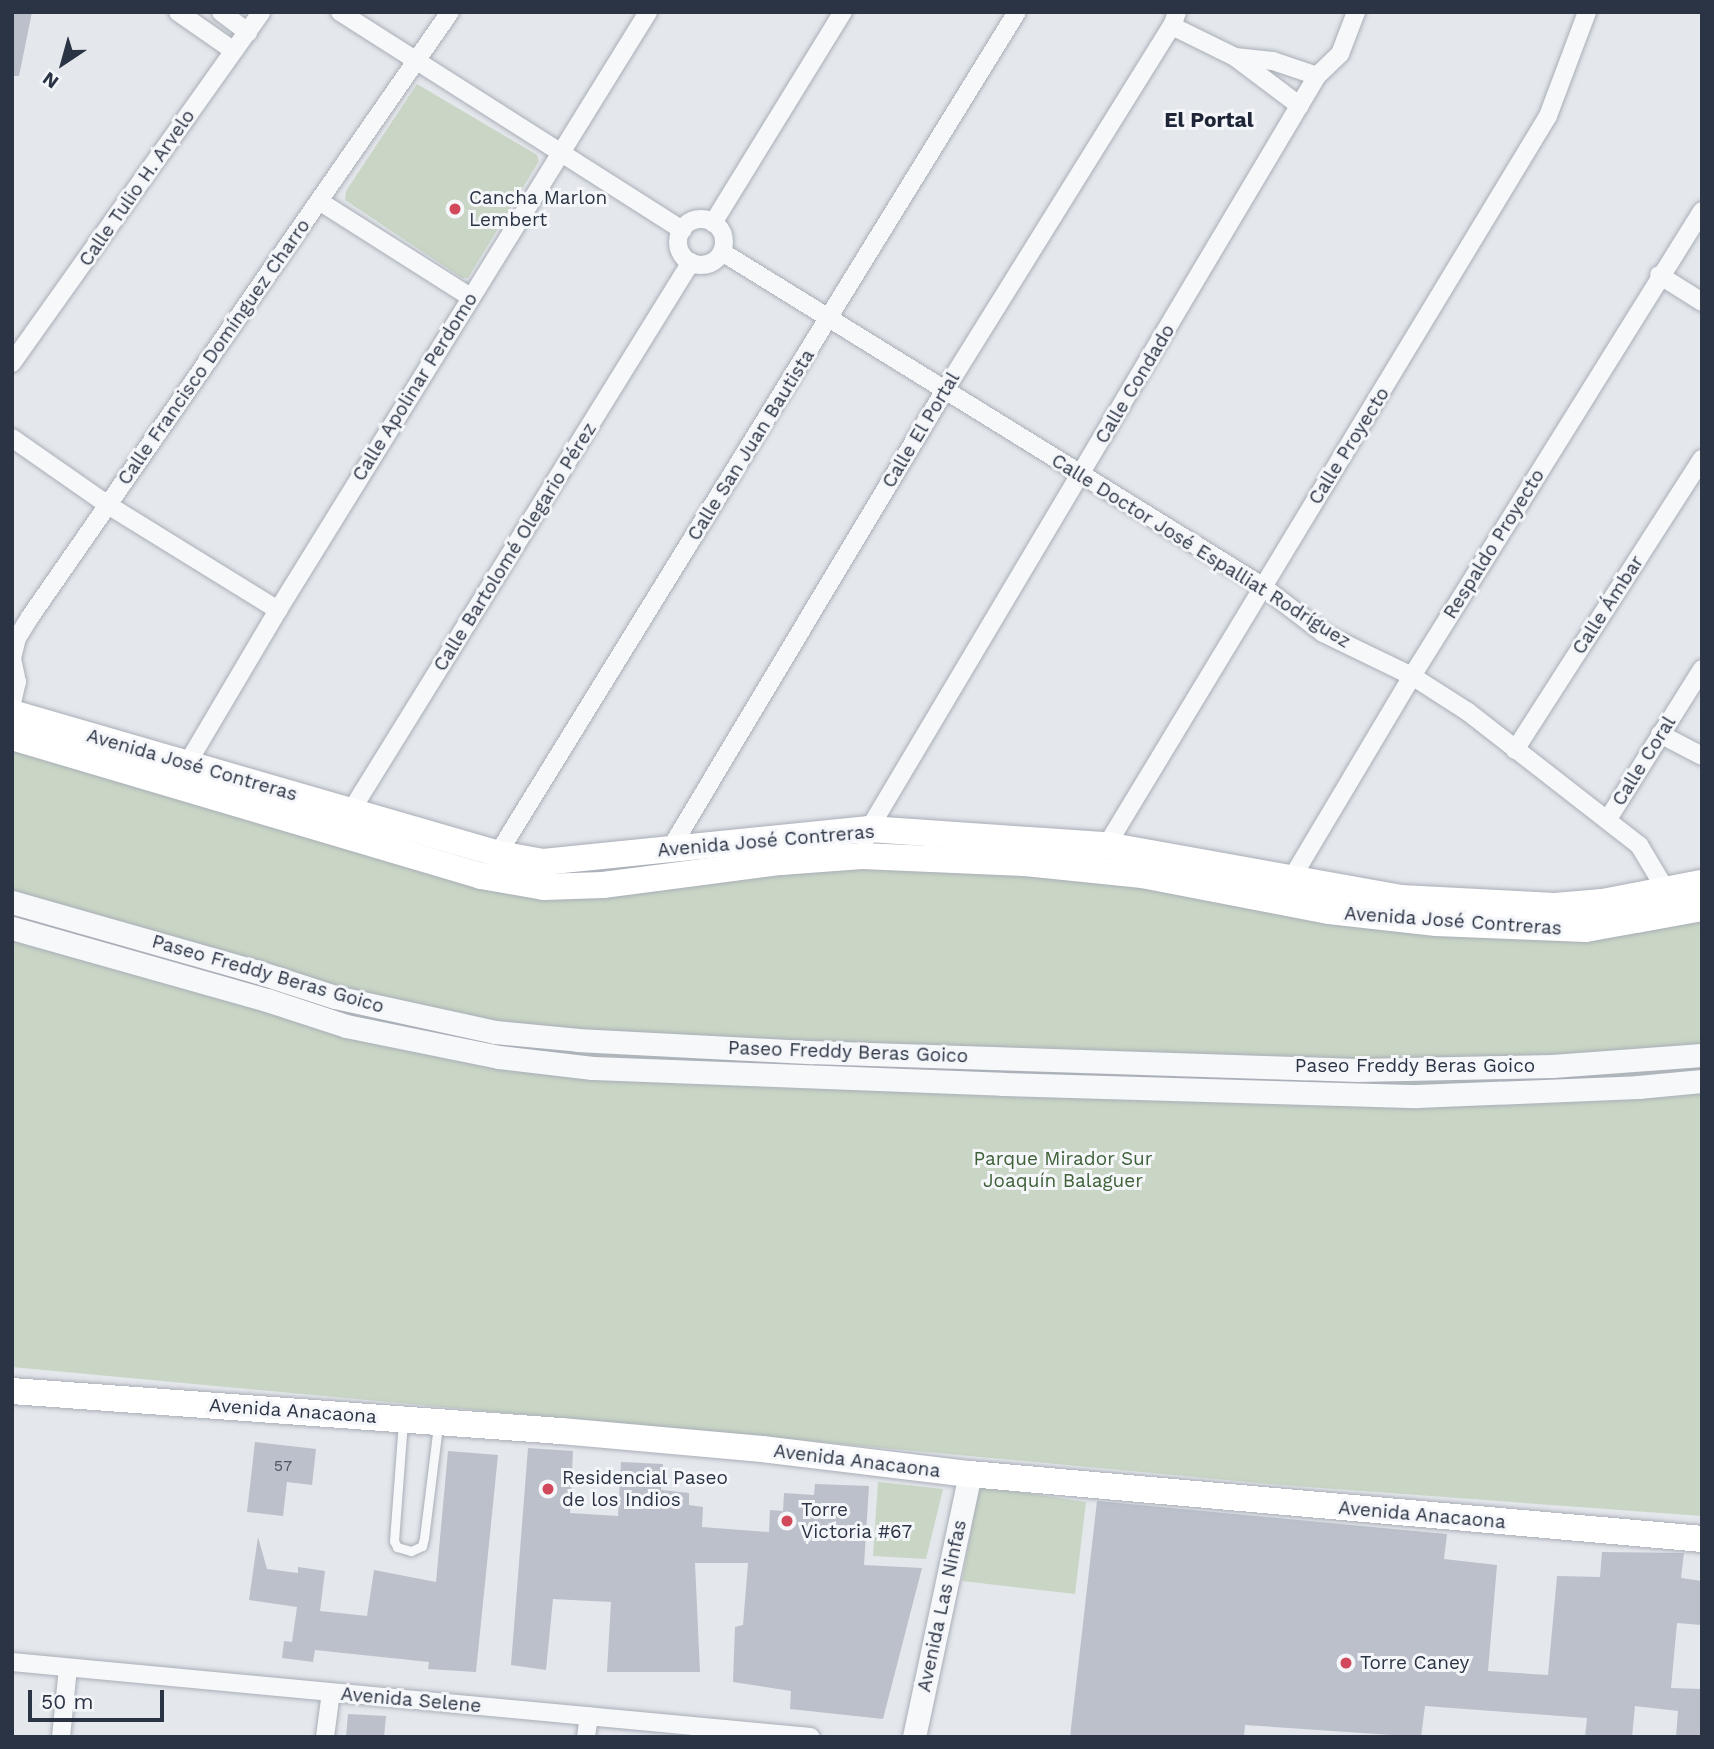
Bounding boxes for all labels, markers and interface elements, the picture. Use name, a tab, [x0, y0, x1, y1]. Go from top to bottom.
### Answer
north arrow	[28, 28, 98, 98]
text: N	[38, 67, 63, 94]
street label: Calle Tulio H. Arvelo	[74, 105, 200, 271]
district label: El Portal	[1164, 107, 1254, 133]
place label: Cancha Marlon Lembert	[469, 187, 608, 231]
marker: Cancha Marlon Lembert	[447, 201, 463, 217]
street label: Calle Francisco Domínguez Charro	[113, 215, 315, 489]
street label: Calle Apolinar Perdomo	[347, 288, 483, 486]
street label: Calle Condado	[1090, 320, 1180, 448]
street label: Calle San Juan Bautista	[683, 345, 819, 545]
street label: Calle El Portal	[877, 368, 965, 492]
street label: Calle Proyecto	[1304, 383, 1394, 509]
street label: Calle Bartolomé Olegario Pérez	[429, 419, 601, 675]
street label: Calle Doctor José Espalliat Rodríguez	[1047, 449, 1355, 653]
street label: Respaldo Proyecto	[1439, 465, 1549, 623]
street label: Calle Ámbar	[1567, 551, 1649, 659]
street label: Calle Coral	[1607, 712, 1681, 810]
street label: Avenida José Contreras	[84, 724, 300, 806]
street label: Avenida José Contreras	[656, 820, 876, 862]
street label: Avenida José Contreras	[1343, 902, 1563, 940]
street label: Paseo Freddy Beras Goico	[149, 930, 387, 1018]
street label: Paseo Freddy Beras Goico	[727, 1036, 969, 1068]
street label: Paseo Freddy Beras Goico	[1295, 1055, 1535, 1077]
park label: Parque Mirador Sur Joaquín Balaguer	[973, 1148, 1153, 1192]
street label: Avenida Anacaona	[208, 1394, 378, 1428]
street label: Avenida Anacaona	[772, 1439, 942, 1483]
house number: 57	[274, 1456, 292, 1476]
place label: Residencial Paseo de los Indios	[562, 1467, 728, 1511]
marker: Residencial Paseo de los Indios	[540, 1481, 556, 1497]
street label: Avenida Anacaona	[1337, 1496, 1507, 1534]
place label: Torre Victoria #67	[801, 1499, 913, 1543]
marker: Torre Victoria #67	[779, 1513, 795, 1529]
street label: Avenida Las Ninfas	[913, 1518, 971, 1694]
place label: Torre Caney	[1360, 1652, 1469, 1674]
marker: Torre Caney	[1338, 1655, 1354, 1671]
scale bar	[32, 1676, 168, 1720]
street label: Avenida Selene	[340, 1682, 482, 1718]
text: 50 m	[41, 1689, 93, 1714]

